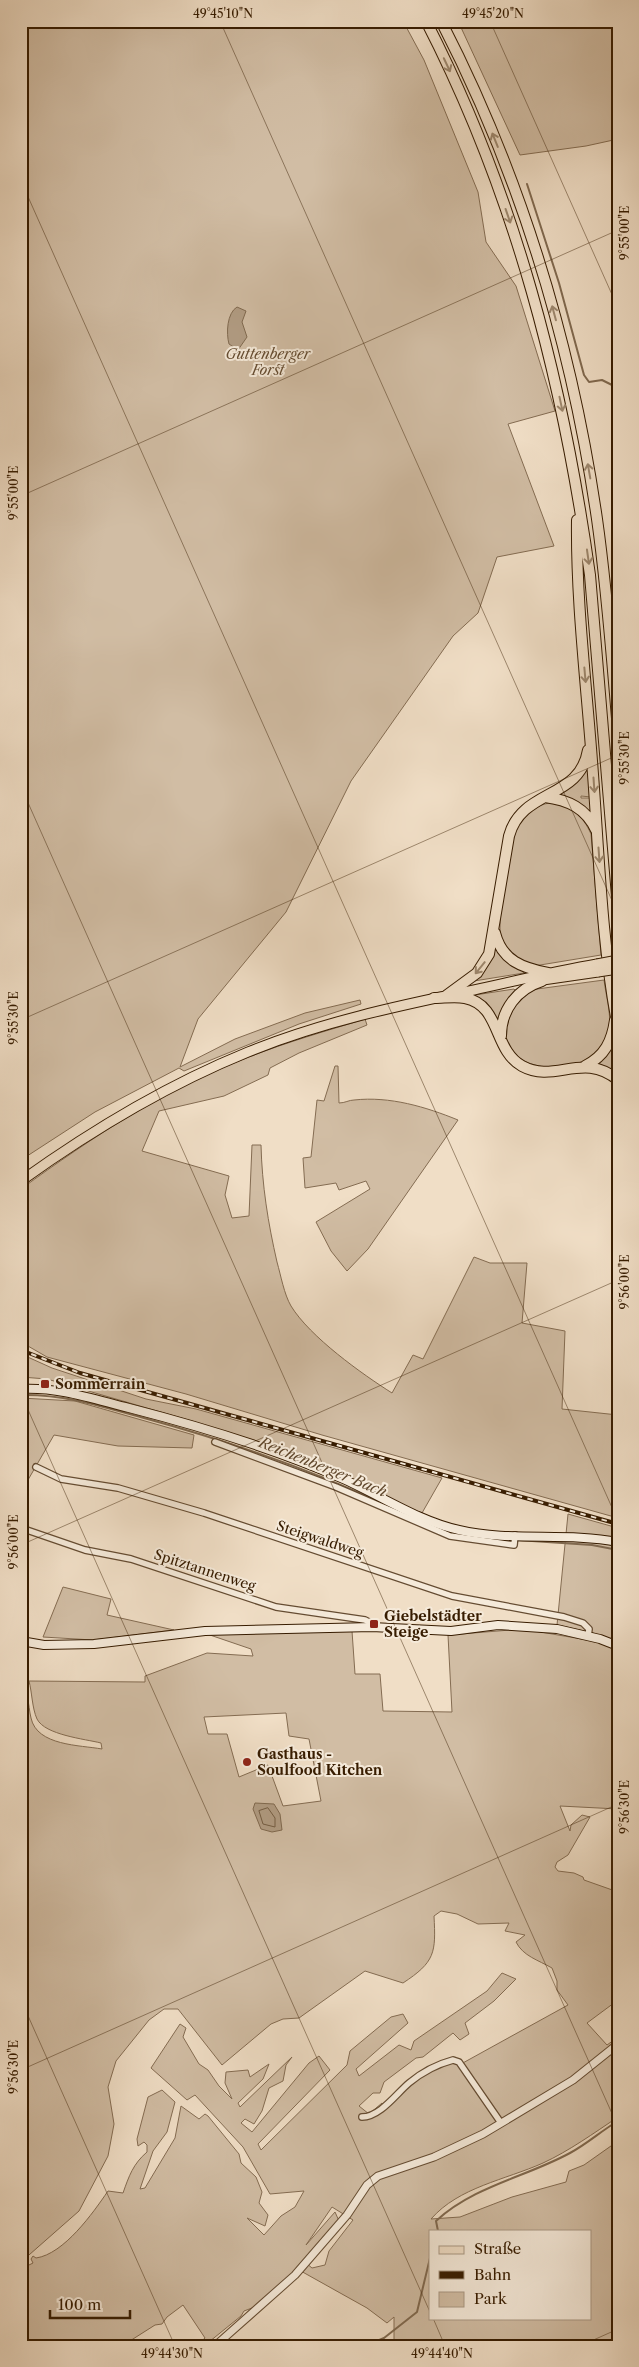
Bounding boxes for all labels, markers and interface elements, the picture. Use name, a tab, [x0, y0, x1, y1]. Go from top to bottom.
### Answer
text: 49°45'10"N	[193, 6, 253, 21]
text: 49°45'20"N	[462, 6, 524, 21]
one-way arrow	[443, 57, 453, 72]
one-way arrow	[490, 132, 499, 148]
text: 9°55'00"E	[617, 206, 632, 260]
one-way arrow	[504, 207, 513, 223]
one-way arrow	[549, 305, 558, 321]
park label: Guttenberger Forst	[226, 345, 312, 379]
one-way arrow	[557, 395, 567, 411]
one-way arrow	[584, 464, 594, 480]
text: 9°55'00"E	[6, 466, 21, 520]
one-way arrow	[583, 548, 593, 564]
one-way arrow	[580, 667, 590, 683]
text: 9°55'30"E	[617, 731, 632, 785]
one-way arrow	[589, 777, 599, 793]
one-way arrow	[594, 847, 604, 863]
one-way arrow	[475, 962, 486, 975]
text: 9°55'30"E	[6, 991, 21, 1045]
text: 9°56'00"E	[617, 1255, 632, 1309]
place label: Sommerrain	[55, 1375, 146, 1393]
marker: Sommerrain	[39, 1378, 51, 1390]
water label: Reichenberger Bach	[256, 1432, 390, 1501]
text: 9°56'00"E	[6, 1515, 21, 1569]
street label: Steigwaldweg	[274, 1516, 366, 1562]
street label: Spitztannenweg	[152, 1545, 259, 1595]
place label: Giebelstädter Steige	[384, 1607, 482, 1641]
marker: Giebelstädter Steige	[368, 1618, 380, 1630]
place label: Gasthaus - Soulfood Kitchen	[257, 1745, 383, 1779]
marker: Gasthaus - Soulfood Kitchen	[241, 1756, 253, 1768]
text: 9°56'30"E	[617, 1780, 632, 1834]
text: 9°56'30"E	[6, 2040, 21, 2094]
legend	[429, 2230, 592, 2320]
text: Straße	[474, 2239, 521, 2258]
text: Bahn	[474, 2265, 512, 2284]
scale bar	[50, 2287, 130, 2319]
text: Park	[474, 2289, 508, 2308]
text: 100 m	[58, 2295, 101, 2314]
text: 49°44'30"N	[141, 2346, 203, 2361]
text: 49°44'40"N	[411, 2346, 473, 2361]

